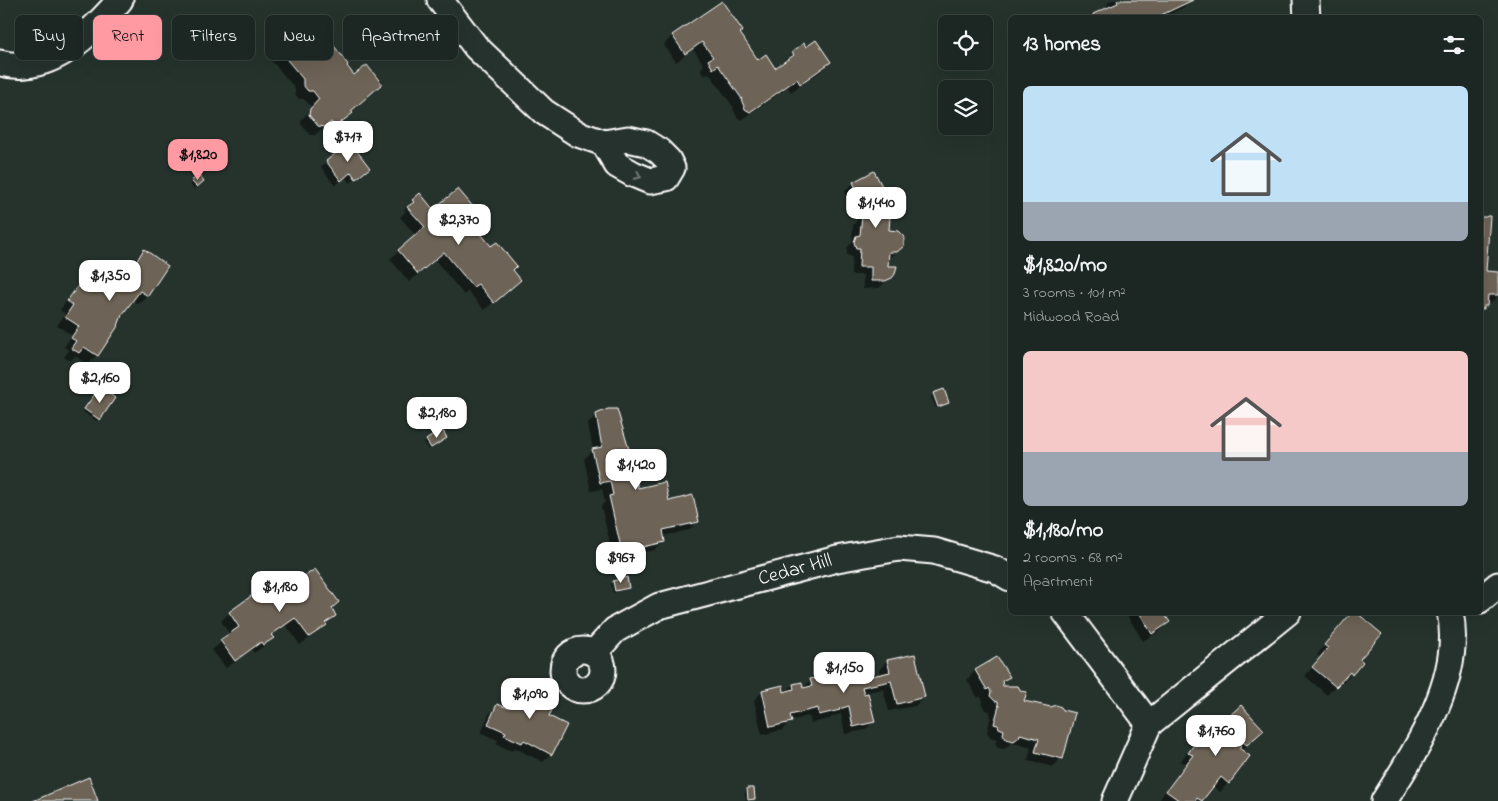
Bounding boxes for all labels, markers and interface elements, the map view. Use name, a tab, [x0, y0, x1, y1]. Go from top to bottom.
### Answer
chip: Buy	[15, 15, 83, 60]
chip: Rent	[93, 15, 162, 60]
chip: Filters	[172, 15, 255, 60]
chip: New	[265, 15, 333, 60]
chip: Apartment	[343, 15, 458, 60]
map controls	[938, 15, 993, 135]
button: locate	[938, 15, 993, 70]
text: 13 homes	[1023, 30, 1101, 60]
icon: filters	[1440, 31, 1468, 59]
button: layers	[938, 80, 993, 135]
icon: home	[1201, 119, 1291, 209]
pin: $717	[318, 120, 378, 163]
text: $717	[334, 125, 362, 149]
pin: $1,820	[157, 138, 239, 181]
text: $1,820	[179, 143, 217, 167]
one-way arrow	[633, 170, 642, 180]
pin: $1,440	[835, 186, 917, 229]
text: $1,440	[857, 191, 895, 215]
pin: $2,370	[418, 204, 500, 246]
text: $2,370	[439, 208, 479, 232]
text: $1,820/mo	[1023, 251, 1107, 281]
pin: $1,350	[69, 260, 151, 302]
text: $1,350	[90, 264, 130, 288]
text: 3 rooms · 101 m²	[1023, 281, 1125, 305]
text: Midwood Road	[1023, 305, 1119, 329]
pin: $2,160	[59, 362, 141, 404]
text: $2,160	[80, 366, 120, 390]
icon: home	[1201, 384, 1291, 474]
pin: $2,180	[396, 396, 478, 439]
text: $2,180	[418, 401, 456, 425]
pin: $1,420	[595, 448, 677, 491]
text: $1,420	[617, 453, 655, 477]
text: $1,180/mo	[1023, 516, 1103, 546]
pin: $967	[591, 542, 651, 584]
text: $967	[607, 546, 635, 570]
street label: Cedar Hill	[755, 546, 835, 594]
text: 2 rooms · 68 m²	[1023, 546, 1123, 570]
pin: $1,180	[239, 570, 321, 613]
text: Apartment	[1023, 570, 1093, 594]
text: $1,180	[262, 575, 298, 599]
pin: $1,150	[803, 652, 885, 694]
text: $1,150	[825, 656, 863, 680]
pin: $1,090	[489, 678, 571, 720]
text: $1,090	[512, 682, 548, 706]
pin: $1,760	[1175, 714, 1257, 757]
text: $1,760	[1197, 719, 1235, 743]

